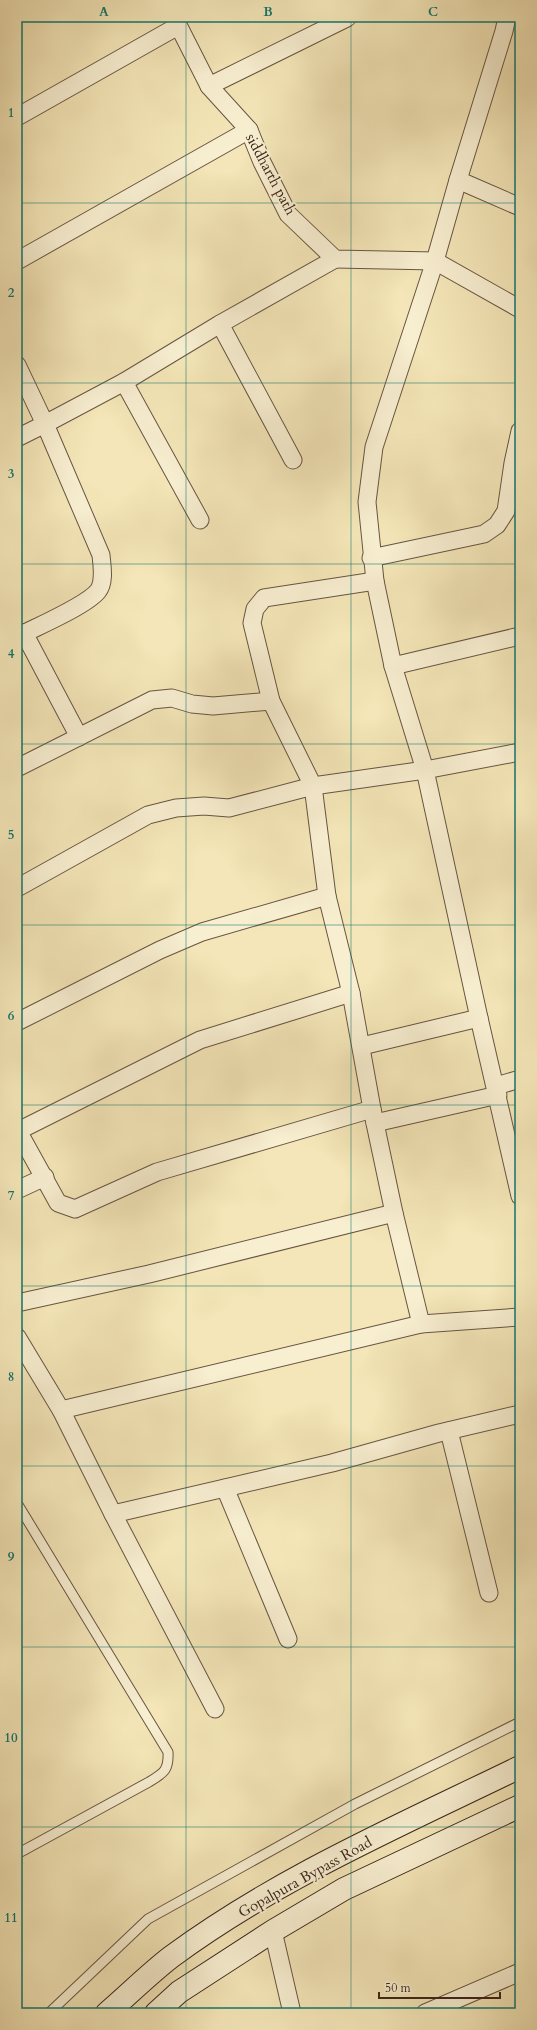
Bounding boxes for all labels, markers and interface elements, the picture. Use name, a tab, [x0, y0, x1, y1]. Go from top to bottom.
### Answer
text: A	[99, 3, 109, 21]
text: B	[263, 3, 273, 21]
text: C	[428, 3, 438, 21]
text: 1	[8, 104, 14, 122]
street label: siddharth path	[241, 130, 301, 219]
text: 2	[8, 284, 15, 302]
text: 3	[8, 465, 15, 483]
text: 4	[8, 645, 15, 663]
text: 5	[8, 826, 14, 844]
text: 6	[8, 1007, 15, 1025]
text: 7	[8, 1187, 15, 1205]
text: 8	[8, 1368, 14, 1386]
text: 9	[8, 1548, 15, 1566]
text: 10	[4, 1729, 18, 1747]
street label: Gopalpura Bypass Road	[235, 1832, 375, 1922]
text: 11	[4, 1909, 18, 1927]
scale bar	[379, 1974, 500, 2000]
text: 50 m	[385, 1980, 412, 1996]

